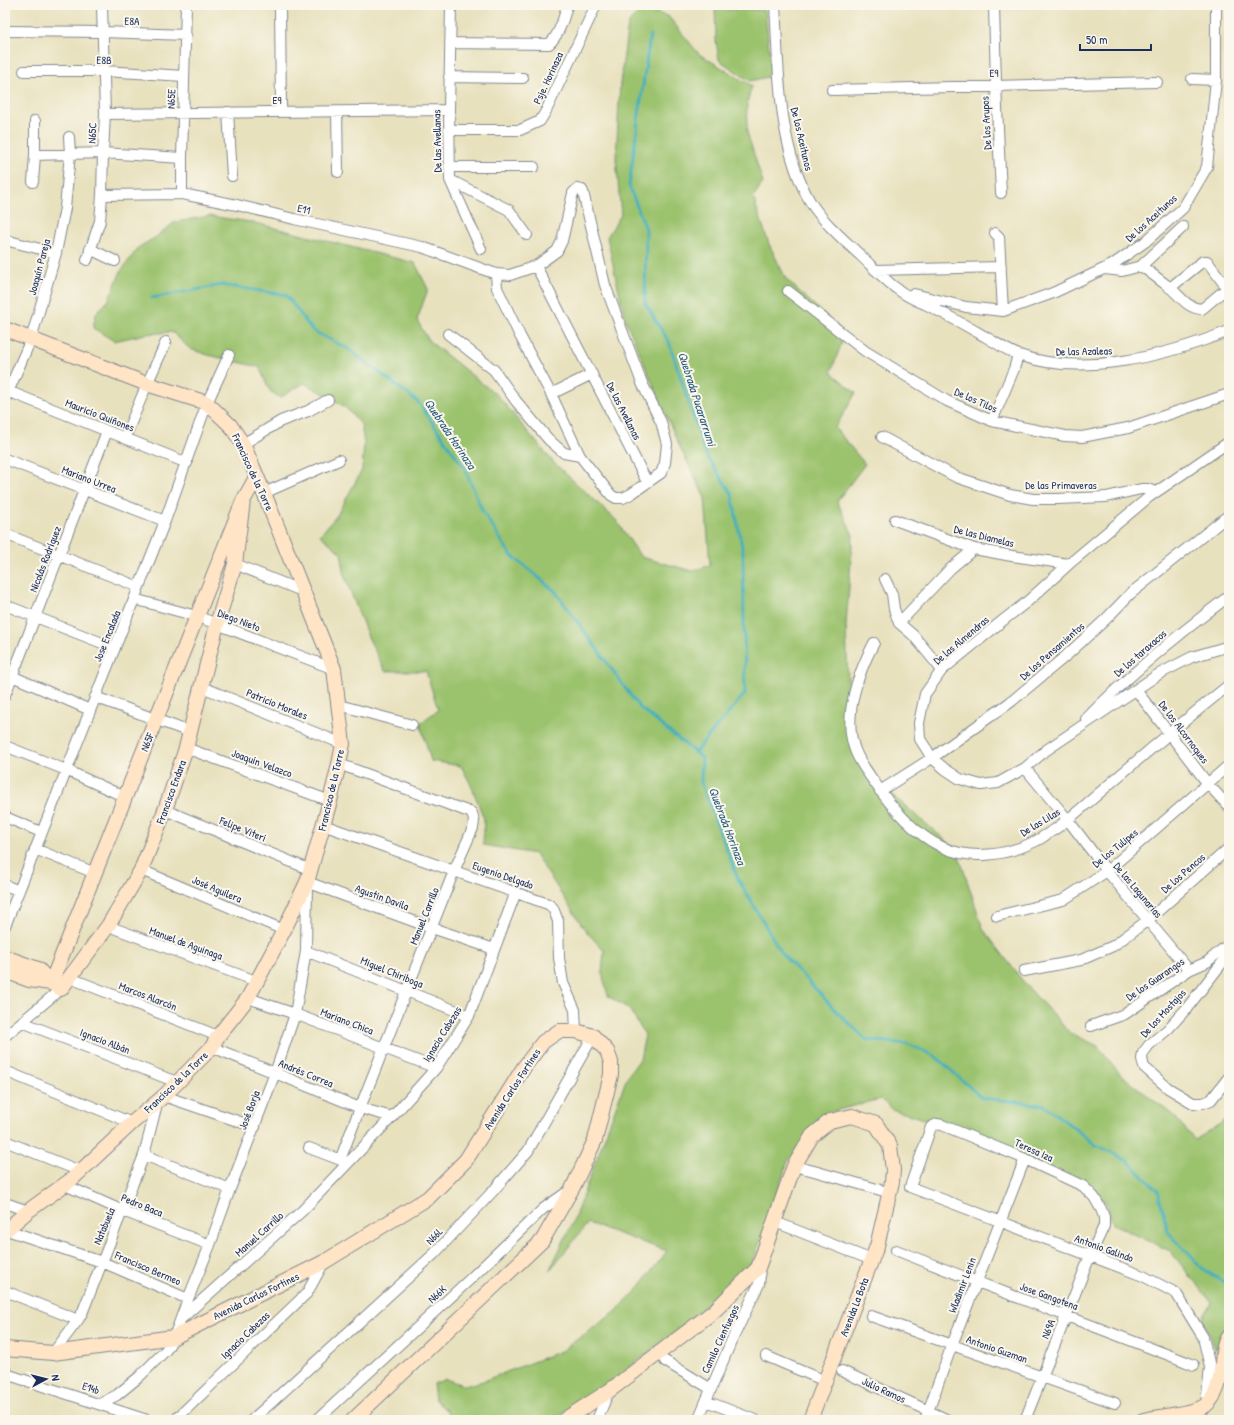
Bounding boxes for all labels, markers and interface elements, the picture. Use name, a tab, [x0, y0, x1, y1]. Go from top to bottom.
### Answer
street label: E8A	[124, 14, 140, 28]
scale bar	[1080, 26, 1151, 52]
text: 50 m	[1086, 31, 1107, 48]
street label: Psje. Horinaza	[530, 49, 566, 106]
street label: E8B	[96, 53, 112, 67]
street label: E9	[989, 66, 999, 80]
street label: N65E	[164, 89, 178, 109]
street label: E9	[273, 93, 281, 107]
street label: De los Arupos	[978, 96, 994, 150]
street label: De los Aceitunos	[788, 106, 816, 172]
street label: De las Avellanas	[429, 109, 445, 173]
street label: N65C	[84, 122, 100, 144]
street label: De los Aceitunos	[1122, 191, 1180, 245]
street label: E11	[296, 201, 312, 217]
street label: Joaquín Pareja	[25, 237, 53, 297]
street label: De las Azaleas	[1056, 344, 1112, 358]
water label: Quebrada Pucararrumi	[674, 350, 721, 449]
street label: De las Avellanas	[603, 380, 645, 442]
street label: De los Tilos	[952, 384, 1000, 416]
street label: Mauricio Quiñones	[64, 395, 136, 435]
water label: Quebrada Horinaza	[421, 395, 481, 473]
street label: Francisco de la Torre	[229, 430, 277, 513]
street label: Mariano Urrea	[60, 462, 119, 496]
street label: De las Primaveras	[1025, 478, 1097, 492]
street label: De las Diamelas	[952, 522, 1016, 550]
street label: Nicolás Rodríguez	[26, 524, 64, 594]
street label: Diego Nieto	[216, 605, 263, 635]
street label: Jose Encalada	[90, 608, 124, 664]
street label: De las Almendras	[930, 613, 992, 667]
street label: De los Pensamientos	[1017, 619, 1087, 683]
street label: De los taraxacos	[1111, 626, 1169, 680]
street label: Patricio Morales	[244, 685, 310, 723]
street label: De los Alcornoques	[1156, 698, 1212, 766]
street label: N65F	[137, 730, 157, 753]
street label: Joaquín Velazco	[230, 746, 295, 781]
street label: Francisco de la Torre	[315, 747, 347, 833]
street label: Francisco Endara	[153, 758, 189, 827]
water label: Quebrada Horinaza	[705, 785, 750, 868]
street label: De las Lilas	[1017, 805, 1063, 839]
street label: Felipe Viteri	[217, 813, 268, 845]
street label: De los Tulipes	[1089, 825, 1141, 871]
street label: De los Pencos	[1158, 850, 1208, 896]
street label: Eugenio Delgado	[471, 858, 536, 892]
street label: De las Lagunarias	[1111, 859, 1165, 921]
street label: José Aguilera	[190, 872, 245, 906]
street label: Agustin Davila	[353, 881, 411, 913]
street label: Manuel Carrillo	[406, 885, 442, 947]
street label: Manuel de Aguinaga	[147, 923, 225, 963]
street label: Miguel Chiriboga	[359, 953, 426, 991]
street label: De los Guarangos	[1123, 954, 1187, 1004]
street label: Marcos Alarcón	[117, 979, 179, 1013]
street label: De los Mostajos	[1137, 986, 1189, 1040]
street label: Ignacio Cabezas	[419, 1004, 465, 1064]
street label: Mariano Chica	[319, 1005, 376, 1038]
street label: Ignacio Albán	[78, 1025, 132, 1057]
street label: Avenida Carlos Fortines	[481, 1046, 543, 1132]
street label: Francisco de la Torre	[140, 1048, 211, 1117]
street label: Andrés Correa	[277, 1056, 336, 1091]
street label: José Borja	[235, 1088, 263, 1132]
street label: Teresa Iza	[1013, 1135, 1056, 1165]
street label: Pedro Baca	[119, 1190, 165, 1220]
street label: Natabuela	[90, 1205, 118, 1247]
street label: Manuel Carrillo	[232, 1208, 287, 1259]
street label: N66L	[422, 1224, 446, 1248]
street label: Antonio Galindo	[1073, 1231, 1136, 1265]
street label: Francisco Bermeo	[112, 1247, 184, 1288]
street label: Wladimir Lenin	[945, 1255, 979, 1315]
street label: Avenida Carlos Fortines	[211, 1269, 301, 1323]
street label: Avenida La Bota	[836, 1275, 872, 1338]
street label: Jose Gangotena	[1018, 1279, 1081, 1313]
street label: N66K	[425, 1282, 449, 1306]
street label: Camilo Cienfuegos	[698, 1302, 742, 1376]
street label: Ignacio Cabezas	[217, 1308, 273, 1362]
street label: N69A	[1038, 1317, 1058, 1341]
street label: Antonio Guzman	[964, 1332, 1030, 1366]
north arrow	[26, 1359, 66, 1399]
text: N	[49, 1374, 63, 1382]
street label: Julio Ramos	[860, 1374, 908, 1406]
street label: E14b	[81, 1379, 102, 1398]

